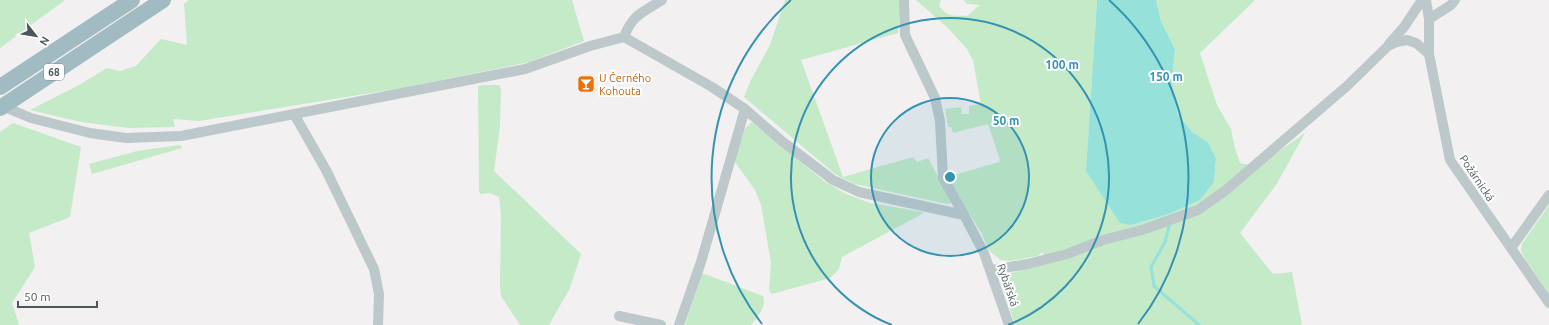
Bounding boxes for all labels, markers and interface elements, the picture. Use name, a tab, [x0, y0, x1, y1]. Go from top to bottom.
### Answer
north arrow	[16, 16, 56, 56]
text: N	[37, 35, 52, 48]
text: 100 m	[1045, 58, 1079, 71]
road number: 68	[44, 64, 64, 80]
text: 150 m	[1149, 70, 1183, 83]
place label: U Černého Kohouta	[599, 71, 651, 97]
bar icon: U Černého Kohouta	[576, 74, 596, 94]
text: 50 m	[993, 114, 1019, 127]
street label: Požárnická	[1457, 153, 1497, 203]
centre of rings	[943, 170, 957, 184]
street label: Rybářská	[995, 262, 1021, 308]
scale bar	[18, 283, 97, 309]
text: 50 m	[24, 290, 51, 303]

